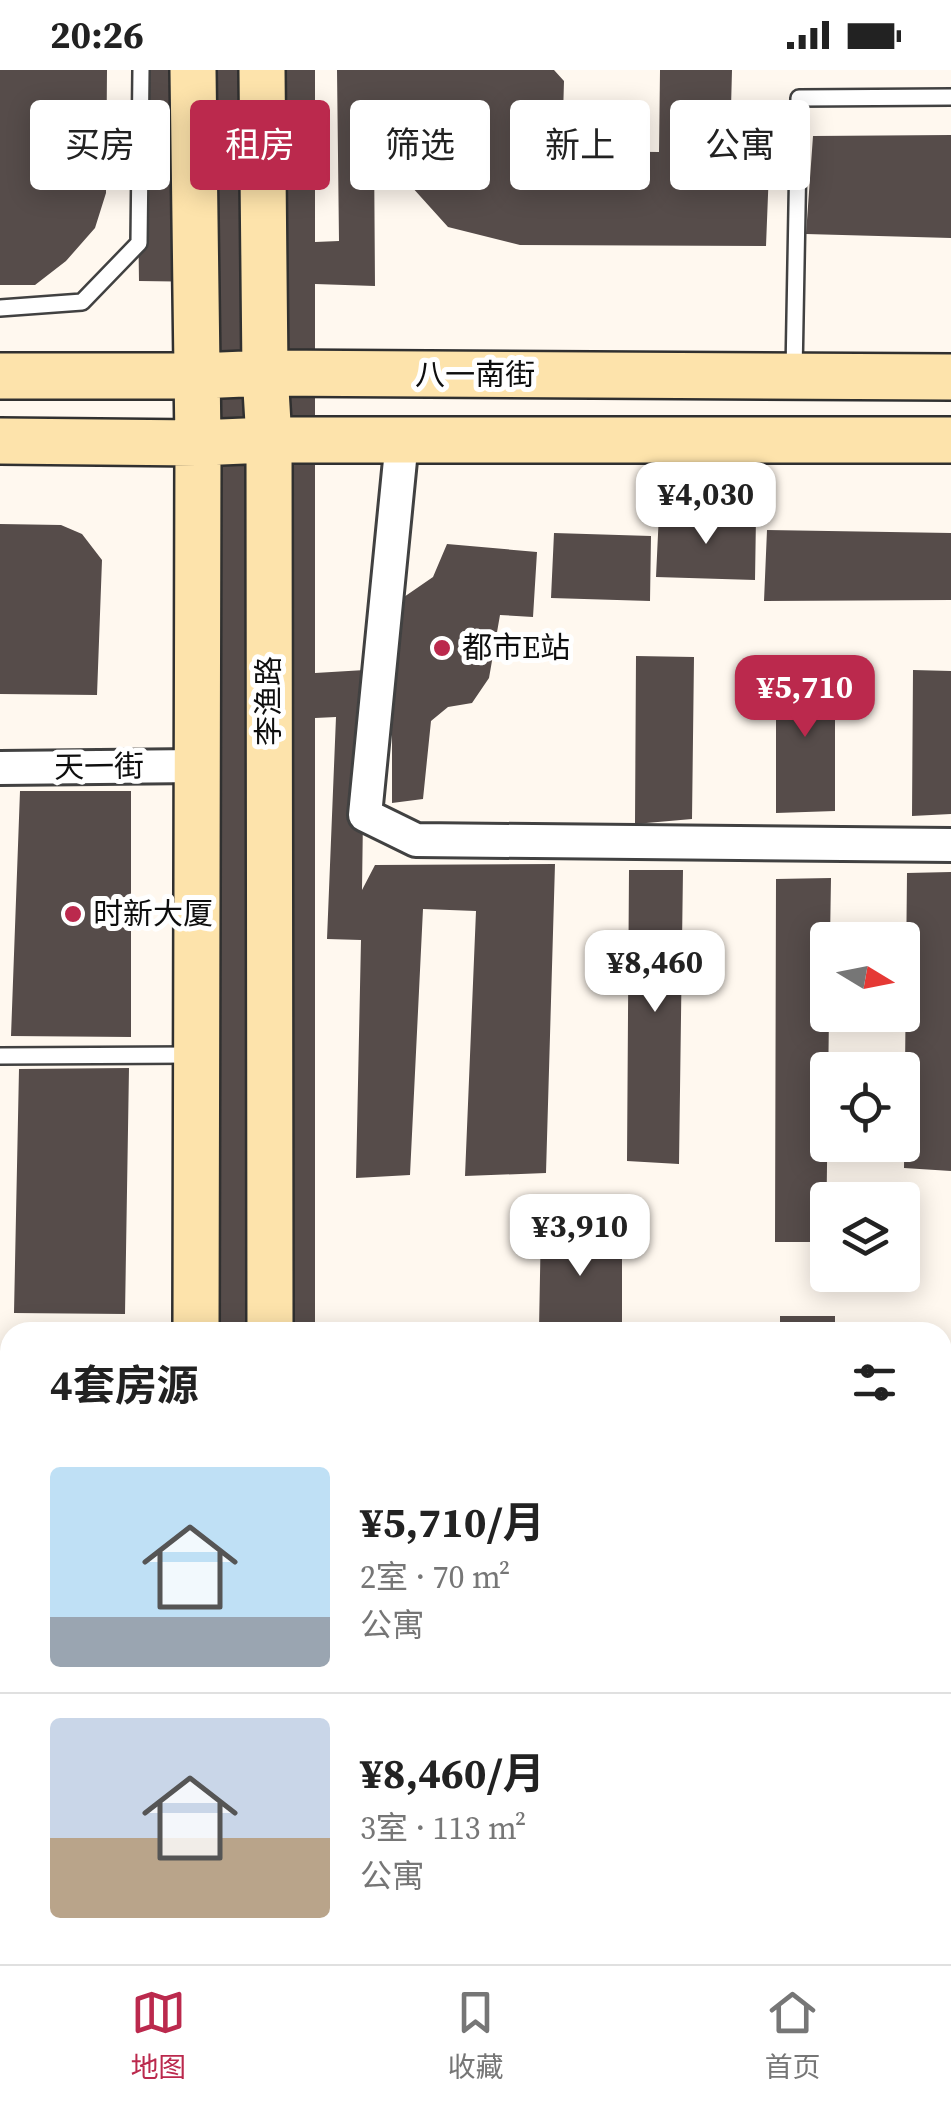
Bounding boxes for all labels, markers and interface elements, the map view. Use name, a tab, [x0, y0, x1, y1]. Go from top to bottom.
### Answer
text: 20:26	[50, 9, 144, 61]
chip: 买房	[30, 100, 170, 190]
chip: 租房	[190, 100, 330, 190]
chip: 筛选	[350, 100, 490, 190]
chip: 新上	[510, 100, 650, 190]
chip: 公寓	[670, 100, 810, 190]
street label: 八一南街	[415, 354, 535, 395]
pin: ¥4,030	[625, 462, 787, 547]
text: ¥4,030	[658, 472, 754, 516]
place label: 都市E站	[462, 627, 570, 668]
marker: 都市E站	[431, 637, 453, 659]
pin: ¥5,710	[724, 655, 886, 740]
street label: 李渔路	[248, 656, 289, 746]
text: ¥5,710	[757, 665, 853, 709]
street label: 天一街	[54, 745, 144, 788]
place label: 时新大厦	[93, 893, 213, 934]
marker: 时新大厦	[62, 903, 84, 925]
north arrow	[810, 922, 920, 1032]
map controls	[810, 922, 920, 1292]
pin: ¥8,460	[574, 930, 736, 1015]
text: ¥8,460	[607, 940, 703, 984]
button: locate	[810, 1052, 920, 1162]
button: layers	[810, 1182, 920, 1292]
pin: ¥3,910	[499, 1194, 661, 1279]
text: ¥3,910	[532, 1204, 628, 1248]
icon: filters	[847, 1355, 902, 1410]
text: 4套房源	[50, 1356, 199, 1414]
text: ¥5,710/月	[360, 1493, 545, 1551]
icon: home	[130, 1507, 250, 1627]
text: 2室 · 70 m²	[360, 1555, 510, 1599]
text: 公寓	[360, 1603, 424, 1647]
text: ¥8,460/月	[360, 1744, 545, 1802]
icon: home	[130, 1758, 250, 1878]
text: 3室 · 113 m²	[360, 1806, 526, 1850]
text: 公寓	[360, 1854, 424, 1898]
tab: 地图	[130, 1985, 187, 2086]
tab: 收藏	[447, 1985, 504, 2086]
tab: 首页	[764, 1985, 821, 2086]

